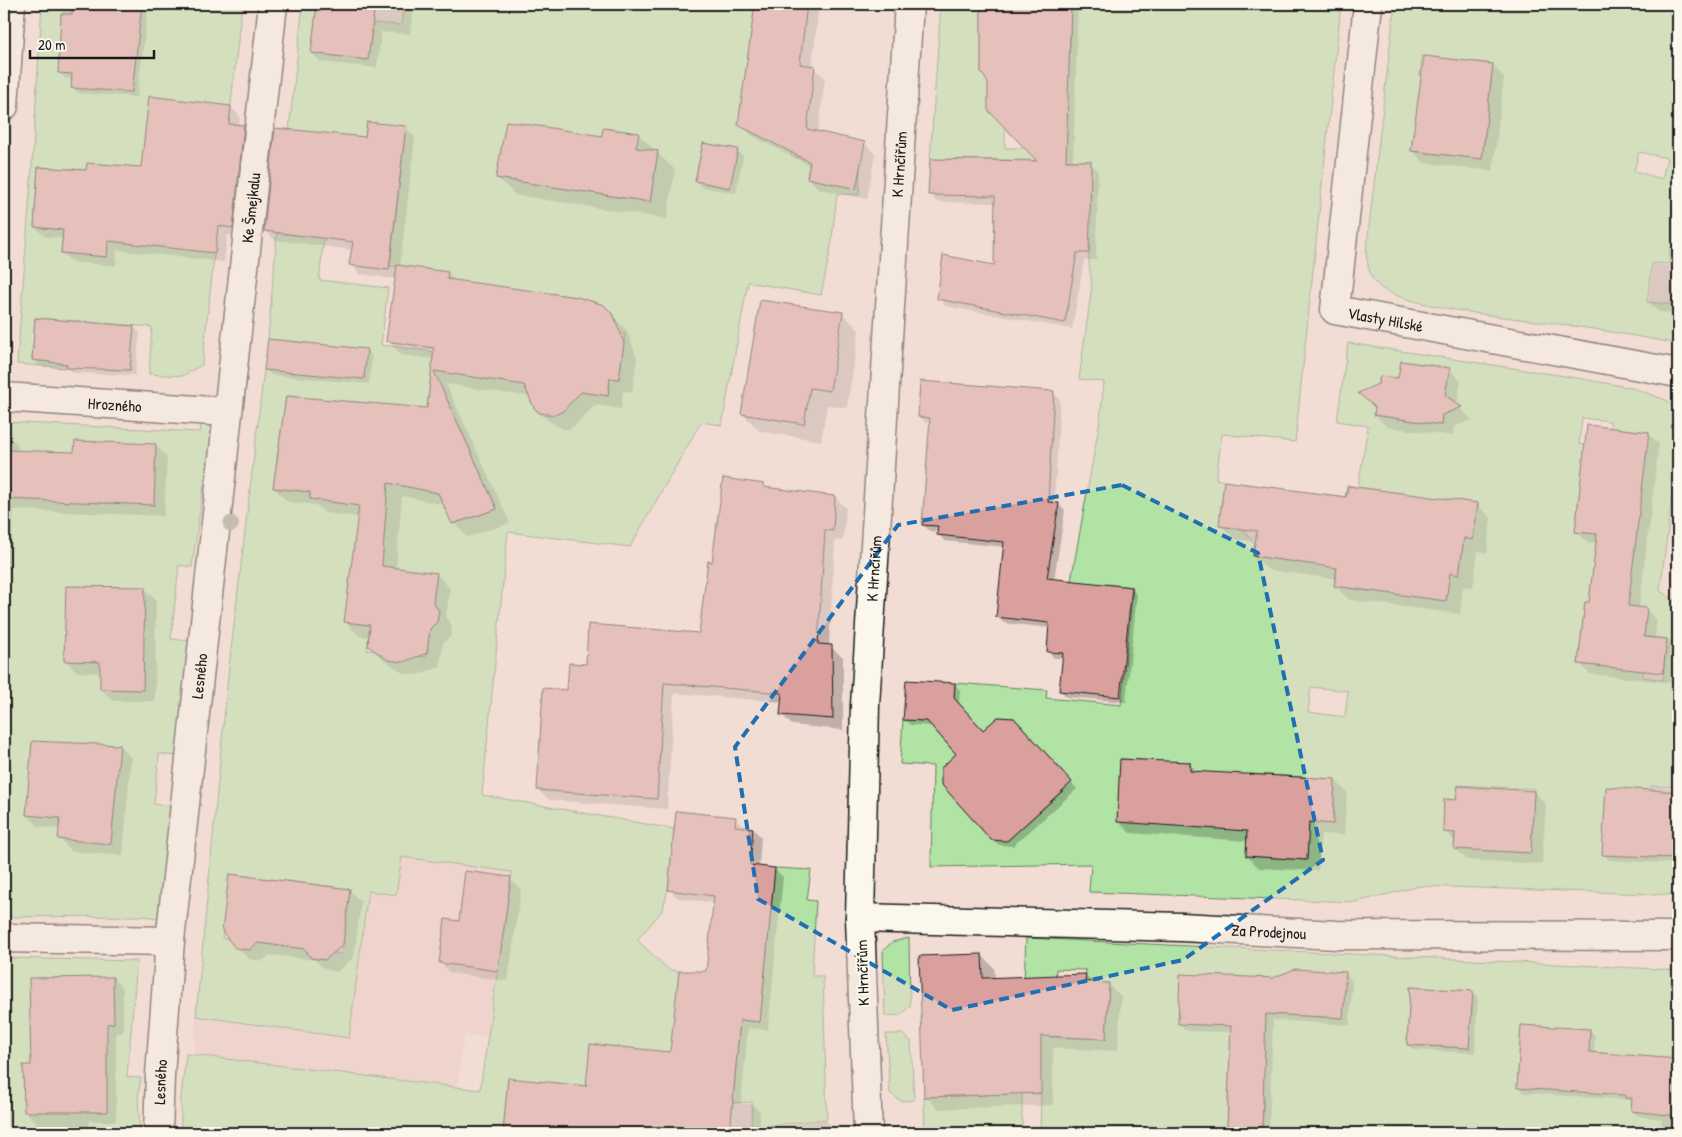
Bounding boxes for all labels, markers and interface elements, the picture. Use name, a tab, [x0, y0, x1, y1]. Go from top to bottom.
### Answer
scale bar	[30, 28, 154, 60]
text: 20 m	[38, 34, 65, 55]
street label: K Hrnčířům	[886, 130, 912, 198]
street label: Ke Šmejkalu	[236, 171, 265, 244]
street label: Vlasty Hilské	[1346, 302, 1425, 337]
street label: Hrozného	[87, 392, 143, 417]
street label: K Hrnčířům	[861, 535, 887, 602]
street label: Lesného	[186, 652, 213, 700]
street label: Za Prodejnou	[1231, 919, 1307, 944]
street label: K Hrnčířům	[850, 939, 874, 1006]
street label: Lesného	[148, 1058, 172, 1105]

